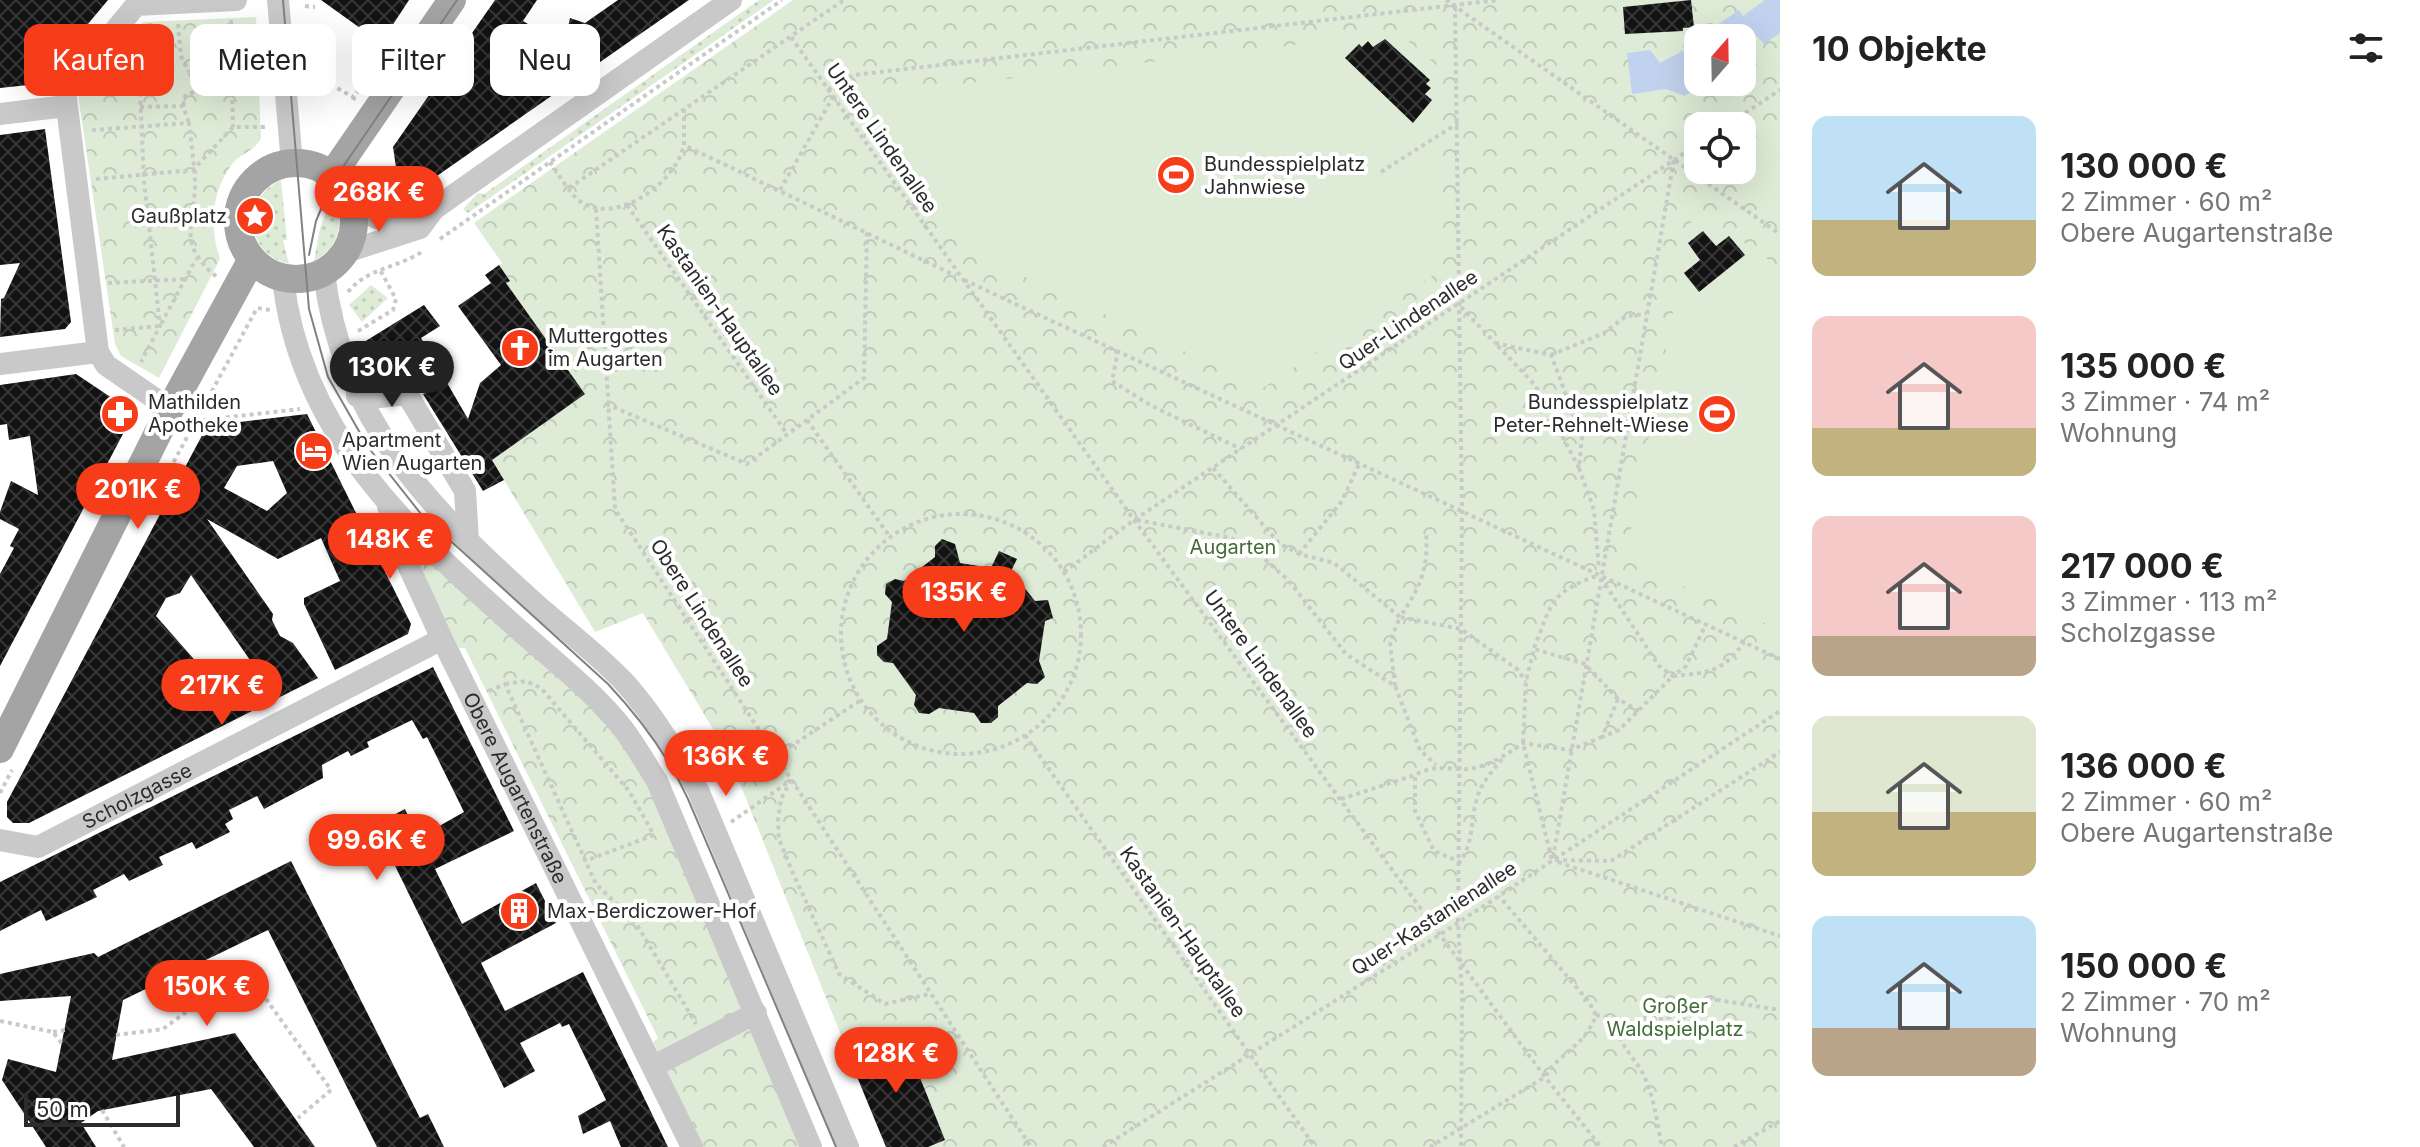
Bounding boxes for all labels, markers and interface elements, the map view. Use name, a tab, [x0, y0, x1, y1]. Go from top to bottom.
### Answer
chip: Kaufen	[24, 24, 174, 96]
chip: Mieten	[190, 24, 336, 96]
chip: Filter	[352, 24, 474, 96]
chip: Neu	[490, 24, 600, 96]
north arrow	[1684, 24, 1756, 96]
map controls	[1684, 24, 1756, 184]
icon: filters	[2344, 26, 2388, 70]
text: 10 Objekte	[1812, 28, 1987, 69]
street label: Untere Lindenallee	[821, 59, 943, 217]
button: locate	[1684, 112, 1756, 184]
text: 130 000 €	[2060, 145, 2228, 186]
icon: home	[1876, 148, 1972, 244]
place label: Bundesspielplatz Jahnwiese	[1204, 152, 1365, 199]
sports icon: Bundesspielplatz Jahnwiese	[1155, 154, 1197, 196]
pin: 268K €	[314, 166, 444, 234]
text: 268K €	[333, 176, 425, 207]
text: 2 Zimmer · 60 m²	[2060, 186, 2273, 217]
place icon: Gaußplatz	[234, 195, 276, 237]
place label: Gaußplatz	[131, 204, 227, 228]
text: Obere Augartenstraße	[2060, 217, 2333, 248]
street label: Kastanien-Hauptallee	[652, 220, 788, 400]
street label: Quer-Lindenallee	[1334, 265, 1482, 375]
place label: Muttergottes im Augarten	[548, 324, 668, 371]
church icon: Muttergottes im Augarten	[499, 327, 541, 369]
pin: 130K €	[327, 341, 457, 409]
text: 135 000 €	[2060, 345, 2227, 386]
icon: home	[1876, 348, 1972, 444]
text: 130K €	[348, 351, 436, 382]
text: 3 Zimmer · 74 m²	[2060, 386, 2270, 417]
place label: Mathilden Apotheke	[148, 390, 241, 437]
place label: Bundesspielplatz Peter-Rehnelt-Wiese	[1493, 390, 1689, 437]
pharmacy icon: Mathilden Apotheke	[99, 393, 141, 435]
sports icon: Bundesspielplatz Peter-Rehnelt-Wiese	[1696, 393, 1738, 435]
text: Wohnung	[2060, 417, 2177, 448]
place label: Apartment Wien Augarten	[342, 428, 482, 475]
hotel icon: Apartment Wien Augarten	[293, 430, 335, 472]
pin: 201K €	[73, 463, 203, 531]
text: 201K €	[94, 473, 182, 504]
pin: 148K €	[325, 513, 455, 581]
text: 148K €	[346, 523, 434, 554]
street label: Obere Lindenallee	[645, 534, 759, 692]
park label: Augarten	[1190, 535, 1276, 559]
text: 217 000 €	[2060, 545, 2224, 586]
icon: home	[1876, 548, 1972, 644]
pin: 135K €	[899, 566, 1029, 634]
text: 135K €	[920, 576, 1008, 607]
street label: Untere Lindenallee	[1199, 585, 1323, 743]
text: 3 Zimmer · 113 m²	[2060, 586, 2277, 617]
text: Scholzgasse	[2060, 617, 2216, 648]
pin: 217K €	[157, 659, 287, 727]
text: 217K €	[179, 669, 265, 700]
street label: Obere Augartenstraße	[458, 688, 573, 888]
pin: 136K €	[661, 730, 791, 798]
text: 136K €	[682, 740, 770, 771]
text: 136 000 €	[2060, 745, 2227, 786]
icon: home	[1876, 748, 1972, 844]
street label: Scholzgasse	[78, 758, 196, 834]
text: 2 Zimmer · 60 m²	[2060, 786, 2273, 817]
pin: 99.6K €	[303, 814, 451, 882]
text: Obere Augartenstraße	[2060, 817, 2333, 848]
text: 99.6K €	[327, 824, 427, 855]
street label: Kastanien-Hauptallee	[1115, 842, 1251, 1022]
street label: Quer-Kastanienallee	[1347, 856, 1521, 980]
building icon: Max-Berdiczower-Hof	[498, 890, 540, 932]
place label: Max-Berdiczower-Hof	[547, 899, 757, 923]
text: 150 000 €	[2060, 945, 2227, 986]
icon: home	[1876, 948, 1972, 1044]
pin: 150K €	[142, 960, 272, 1028]
text: 150K €	[163, 970, 251, 1001]
text: 2 Zimmer · 70 m²	[2060, 986, 2271, 1017]
park label: Großer Waldspielplatz	[1606, 994, 1744, 1041]
text: Wohnung	[2060, 1017, 2177, 1048]
pin: 128K €	[831, 1027, 961, 1095]
text: 128K €	[852, 1037, 940, 1068]
scale bar	[24, 1091, 180, 1127]
text: 50 m	[36, 1096, 89, 1122]

